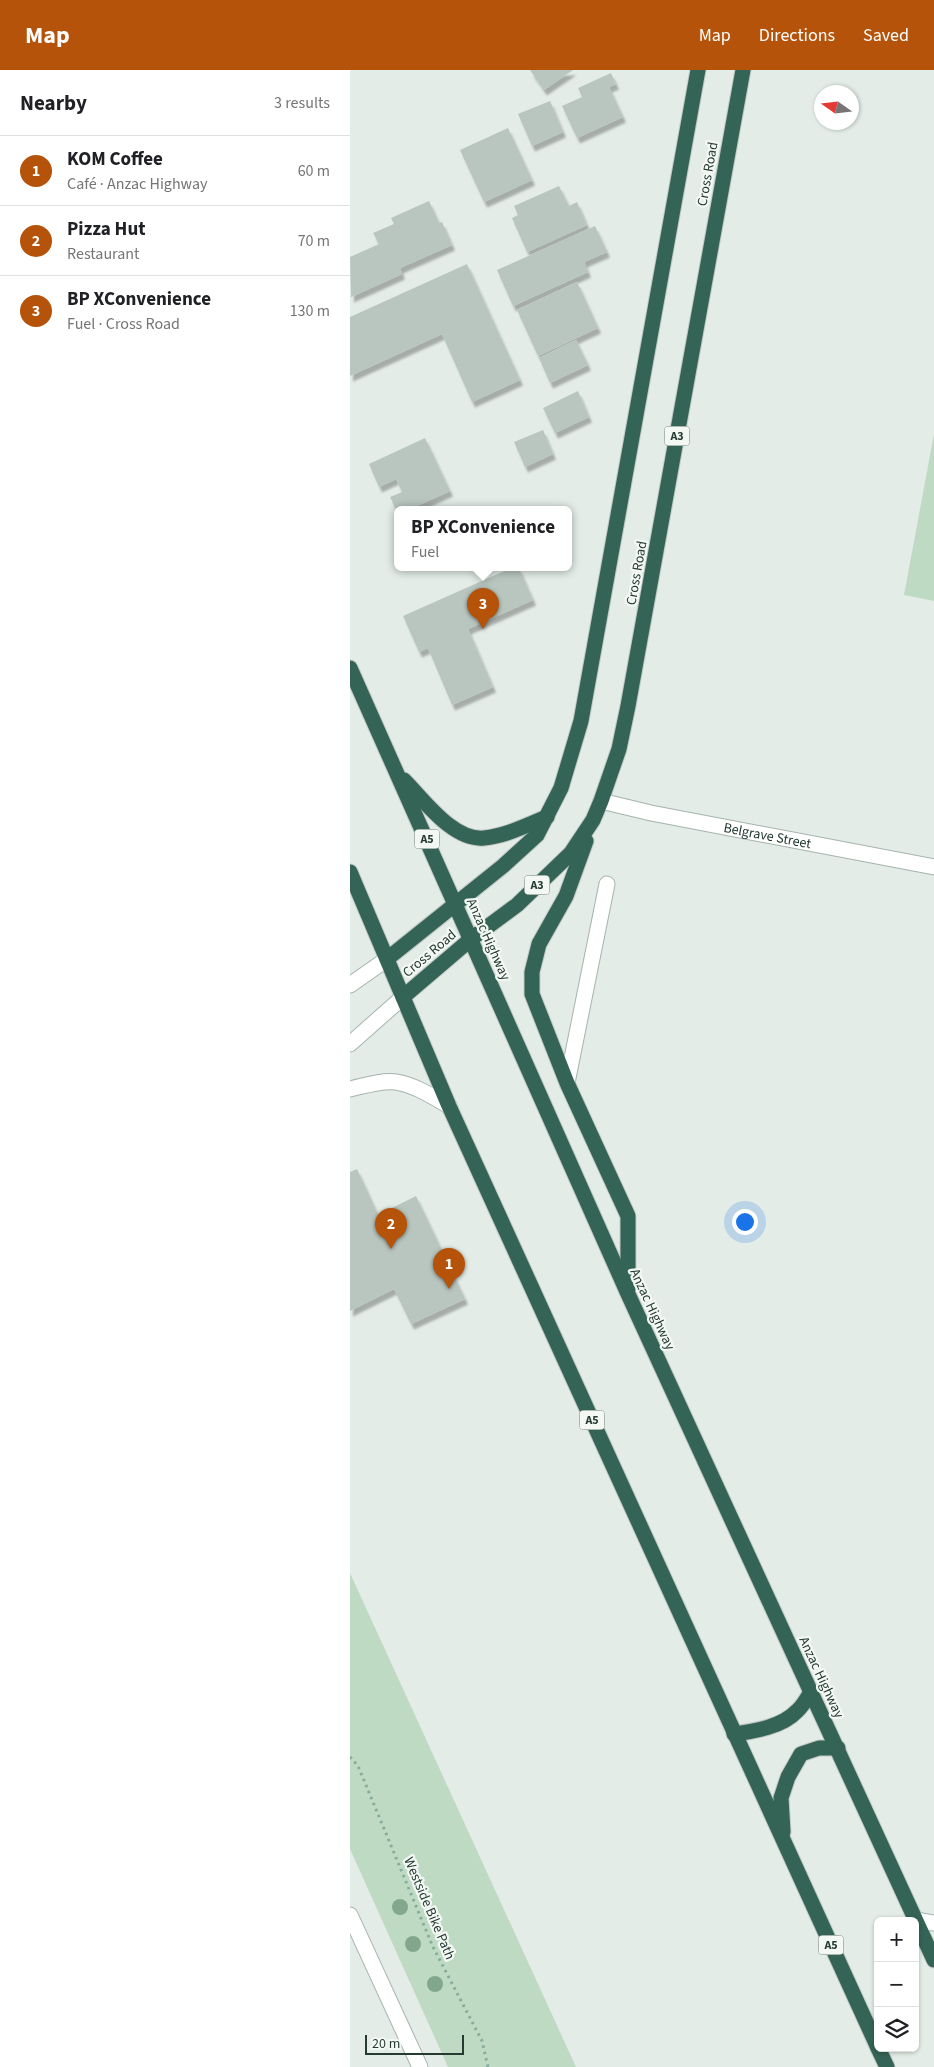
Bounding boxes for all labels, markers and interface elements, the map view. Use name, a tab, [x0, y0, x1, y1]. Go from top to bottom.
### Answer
text: Map	[25, 18, 70, 53]
text: Map	[699, 23, 731, 48]
text: Directions	[759, 23, 835, 48]
text: Saved	[863, 23, 909, 48]
north arrow	[814, 85, 859, 130]
text: Nearby	[20, 88, 87, 118]
text: 3 results	[274, 92, 330, 114]
street label: Cross Road	[693, 141, 723, 208]
text: KOM Coffee	[67, 146, 163, 173]
text: 1	[32, 160, 40, 182]
text: 60 m	[298, 160, 330, 182]
text: Café · Anzac Highway	[67, 173, 208, 195]
text: Pizza Hut	[67, 216, 145, 243]
text: 2	[32, 230, 40, 252]
text: 70 m	[298, 230, 330, 252]
text: Restaurant	[67, 243, 140, 265]
text: BP XConvenience	[67, 286, 211, 313]
text: 3	[32, 300, 40, 322]
text: 130 m	[290, 300, 330, 322]
text: Fuel · Cross Road	[67, 313, 180, 335]
road number: A3	[664, 426, 690, 446]
popup	[394, 506, 572, 571]
text: BP XConvenience	[411, 514, 555, 541]
street label: Cross Road	[622, 540, 652, 607]
text: Fuel	[411, 541, 439, 563]
pin: 3	[467, 588, 499, 629]
street label: Belgrave Street	[722, 818, 813, 854]
road number: A5	[414, 830, 440, 849]
road number: A3	[524, 876, 550, 894]
street label: Anzac Highway	[461, 895, 515, 984]
street label: Cross Road	[398, 925, 461, 982]
pin: 2	[375, 1208, 407, 1249]
your location	[732, 1209, 758, 1235]
pin: 1	[433, 1248, 465, 1289]
street label: Anzac Highway	[624, 1265, 680, 1354]
road number: A5	[580, 1410, 604, 1430]
street label: Anzac Highway	[793, 1633, 849, 1722]
street label: Westside Bike Path	[398, 1854, 460, 1963]
map controls	[874, 1917, 919, 2052]
button: +	[874, 1917, 919, 1962]
road number: A5	[818, 1936, 844, 1954]
button: −	[874, 1962, 919, 2007]
button: layers	[874, 2007, 919, 2052]
scale bar	[365, 2032, 464, 2055]
text: 20 m	[372, 2034, 400, 2054]

